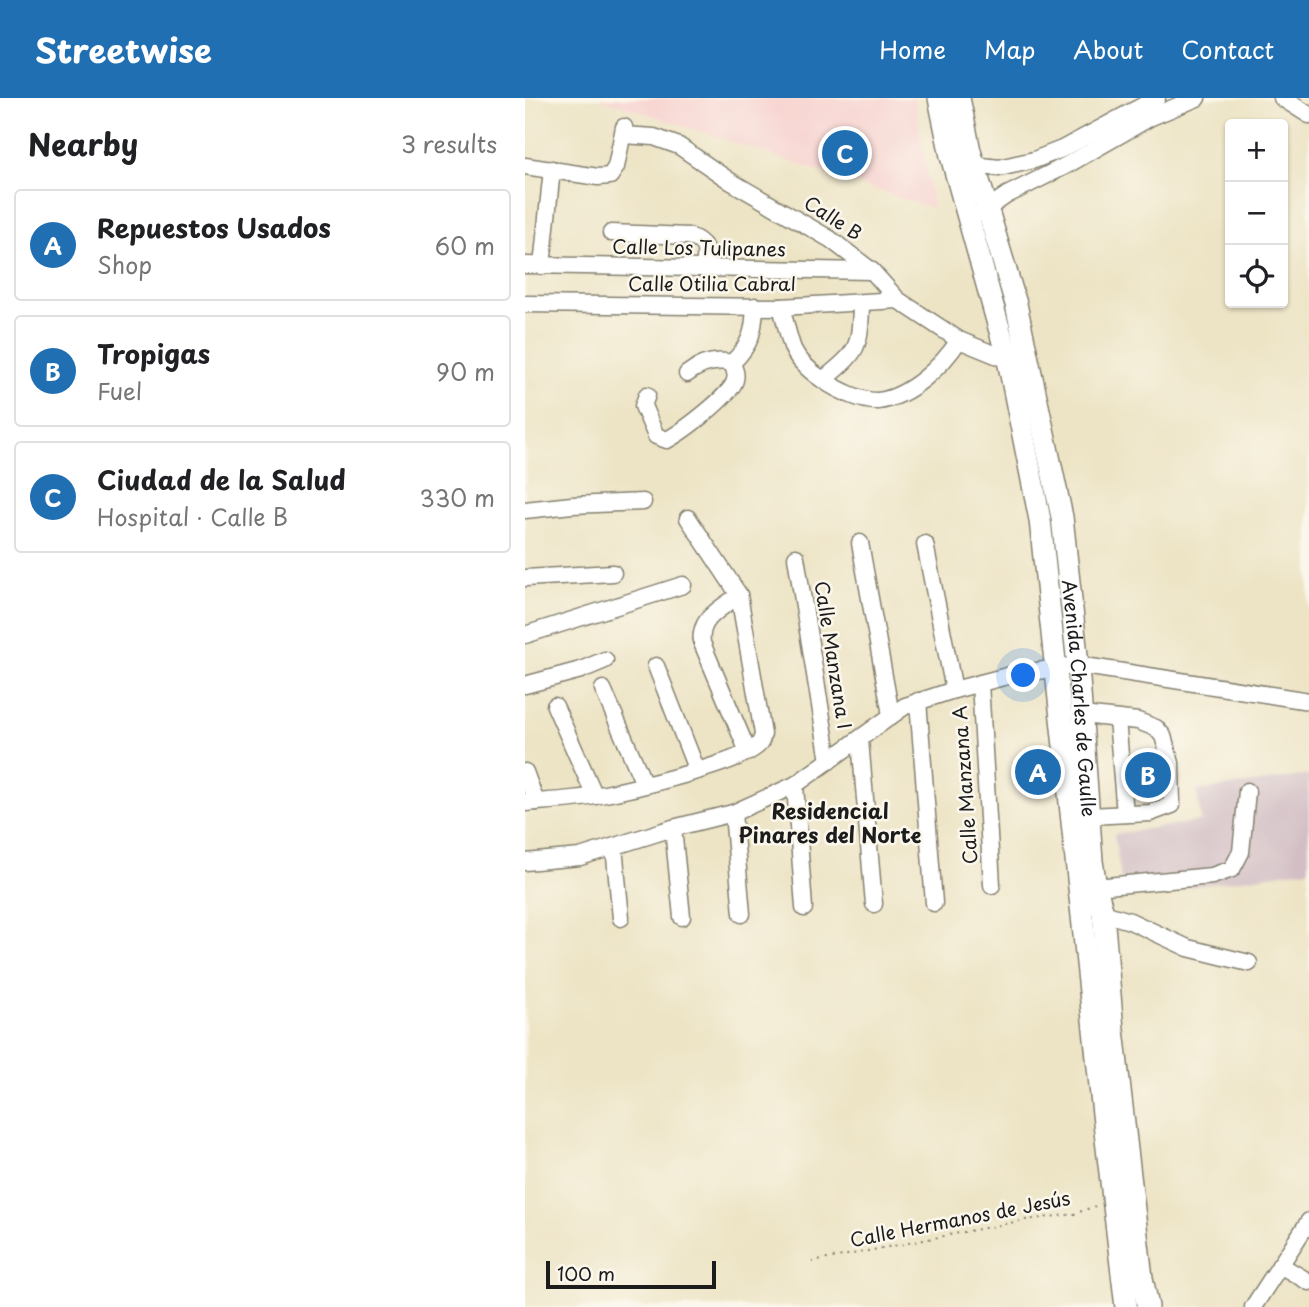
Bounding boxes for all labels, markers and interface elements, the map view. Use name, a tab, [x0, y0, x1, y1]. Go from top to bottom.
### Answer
text: Streetwise	[35, 24, 212, 74]
text: Home	[879, 31, 946, 67]
text: Map	[984, 31, 1035, 67]
text: About	[1073, 31, 1143, 67]
text: Contact	[1181, 31, 1274, 67]
map controls	[1225, 119, 1288, 308]
button: +	[1225, 119, 1288, 182]
text: Nearby	[28, 121, 138, 166]
text: 3 results	[401, 126, 497, 161]
pin: C	[822, 127, 868, 179]
button: −	[1225, 182, 1288, 245]
street label: Calle B	[799, 188, 868, 246]
text: Repuestos Usados	[97, 208, 331, 247]
text: A	[44, 228, 62, 263]
text: 60 m	[435, 228, 495, 263]
street label: Calle Los Tulipanes	[612, 231, 786, 263]
button: locate	[1225, 245, 1288, 308]
text: Shop	[97, 247, 152, 282]
street label: Calle Otilia Cabral	[628, 269, 796, 297]
text: Tropigas	[97, 334, 210, 373]
text: B	[45, 354, 61, 389]
text: 90 m	[436, 354, 495, 389]
text: Fuel	[97, 373, 142, 408]
text: Ciudad de la Salud	[97, 460, 346, 499]
text: C	[44, 480, 62, 515]
text: 330 m	[419, 480, 495, 515]
text: Hospital · Calle B	[97, 499, 288, 534]
street label: Avenida Charles de Gaulle	[1056, 578, 1104, 818]
street label: Calle Manzana I	[808, 579, 860, 731]
your location	[1006, 658, 1040, 692]
street label: Calle Manzana A	[945, 705, 984, 865]
pin: A	[1015, 746, 1061, 798]
pin: B	[1125, 749, 1171, 801]
district label: Residencial Pinares del Norte	[739, 794, 921, 850]
street label: Calle Hermanos de Jesús	[847, 1183, 1072, 1253]
scale bar	[546, 1258, 716, 1290]
text: 100 m	[557, 1259, 615, 1287]

